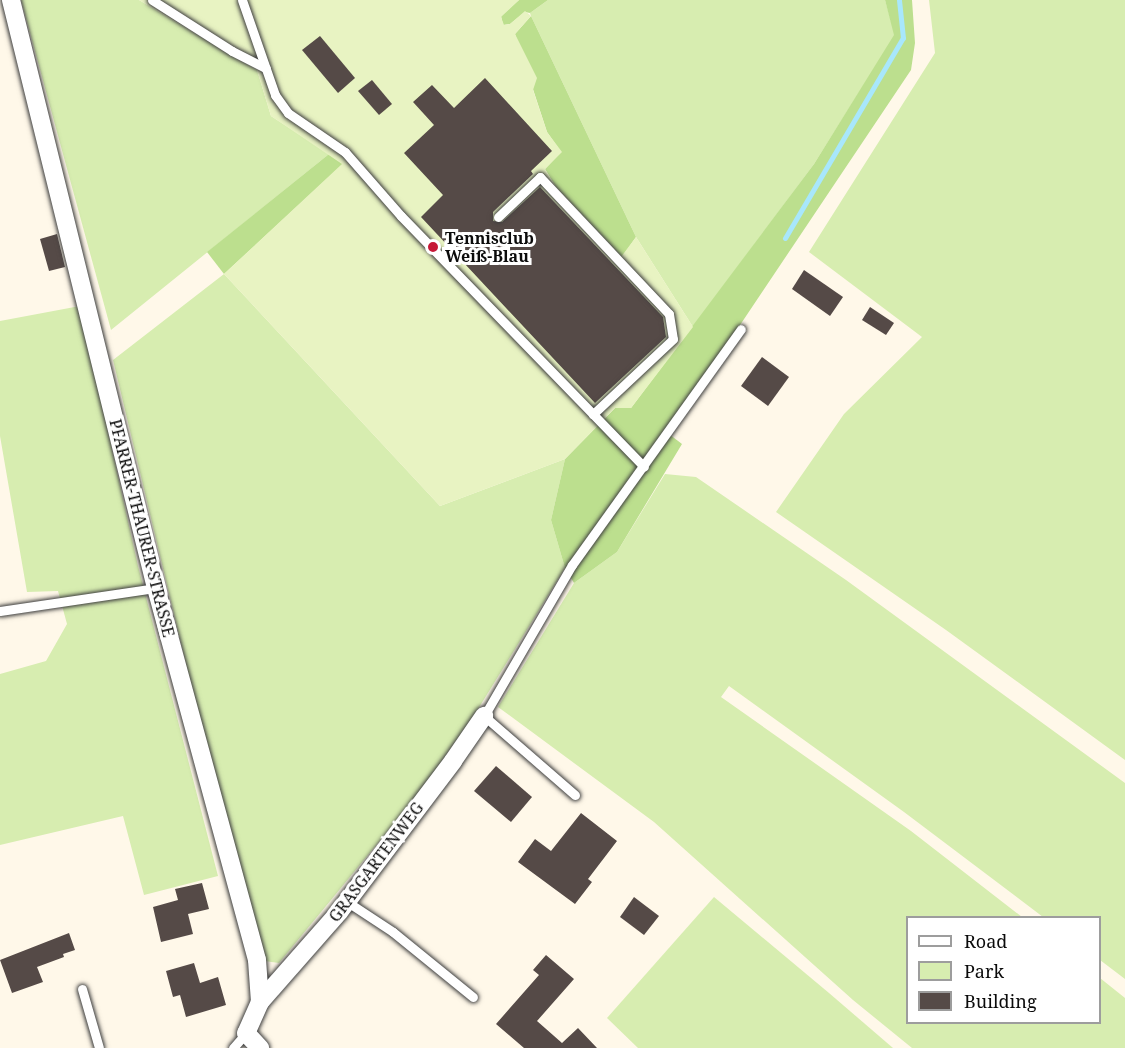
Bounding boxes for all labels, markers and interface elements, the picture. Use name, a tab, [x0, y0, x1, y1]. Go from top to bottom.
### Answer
place label: Tennisclub Weiß-Blau	[445, 228, 534, 266]
marker: Tennisclub Weiß-Blau	[426, 240, 440, 254]
street label: PFARRER-THAURER-STRASSE	[106, 417, 178, 639]
street label: GRASGARTENWEG	[325, 798, 427, 926]
legend	[906, 916, 1101, 1024]
text: Road	[964, 929, 1007, 953]
text: Park	[964, 959, 1004, 983]
text: Building	[964, 989, 1037, 1013]

